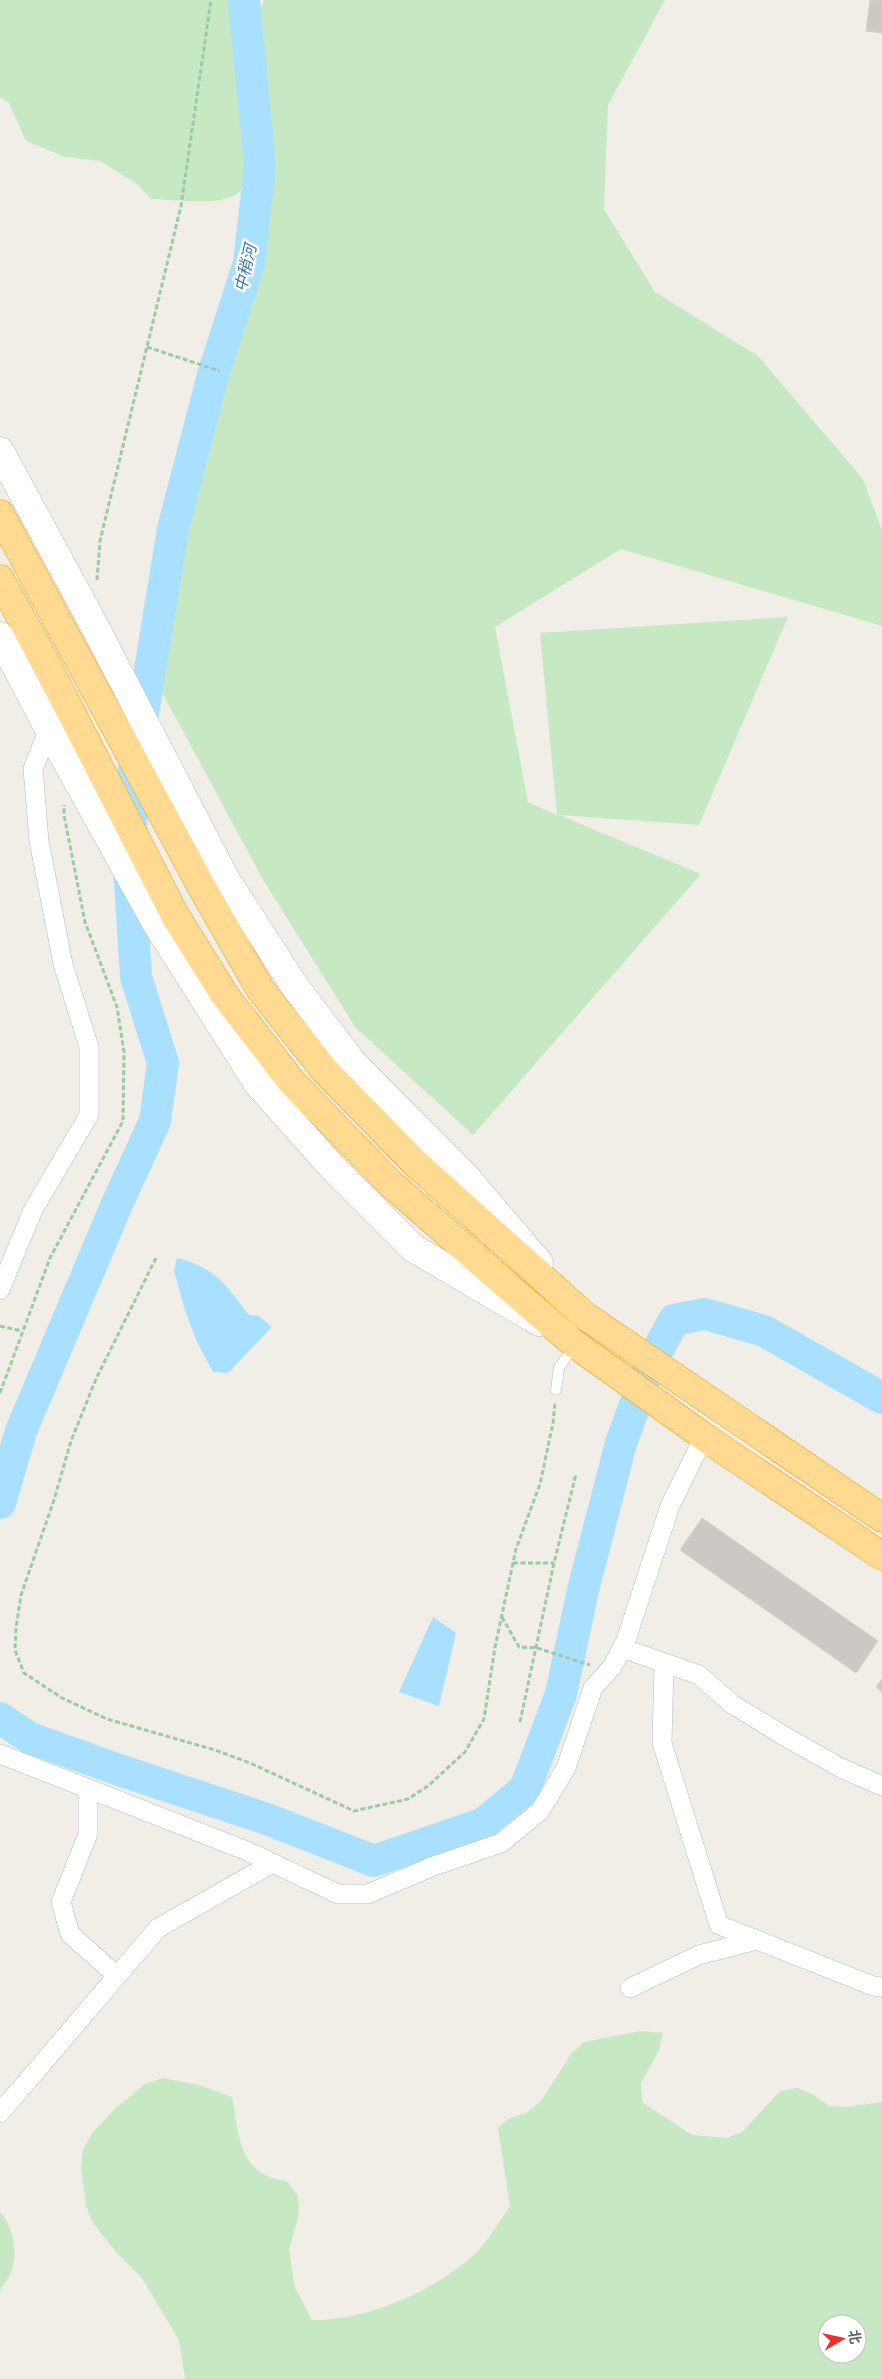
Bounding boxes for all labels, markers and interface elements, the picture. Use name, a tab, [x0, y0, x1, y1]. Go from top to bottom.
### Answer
water label: 中稍河	[230, 239, 261, 294]
north arrow	[817, 2314, 867, 2364]
text: 北	[846, 2329, 865, 2345]

